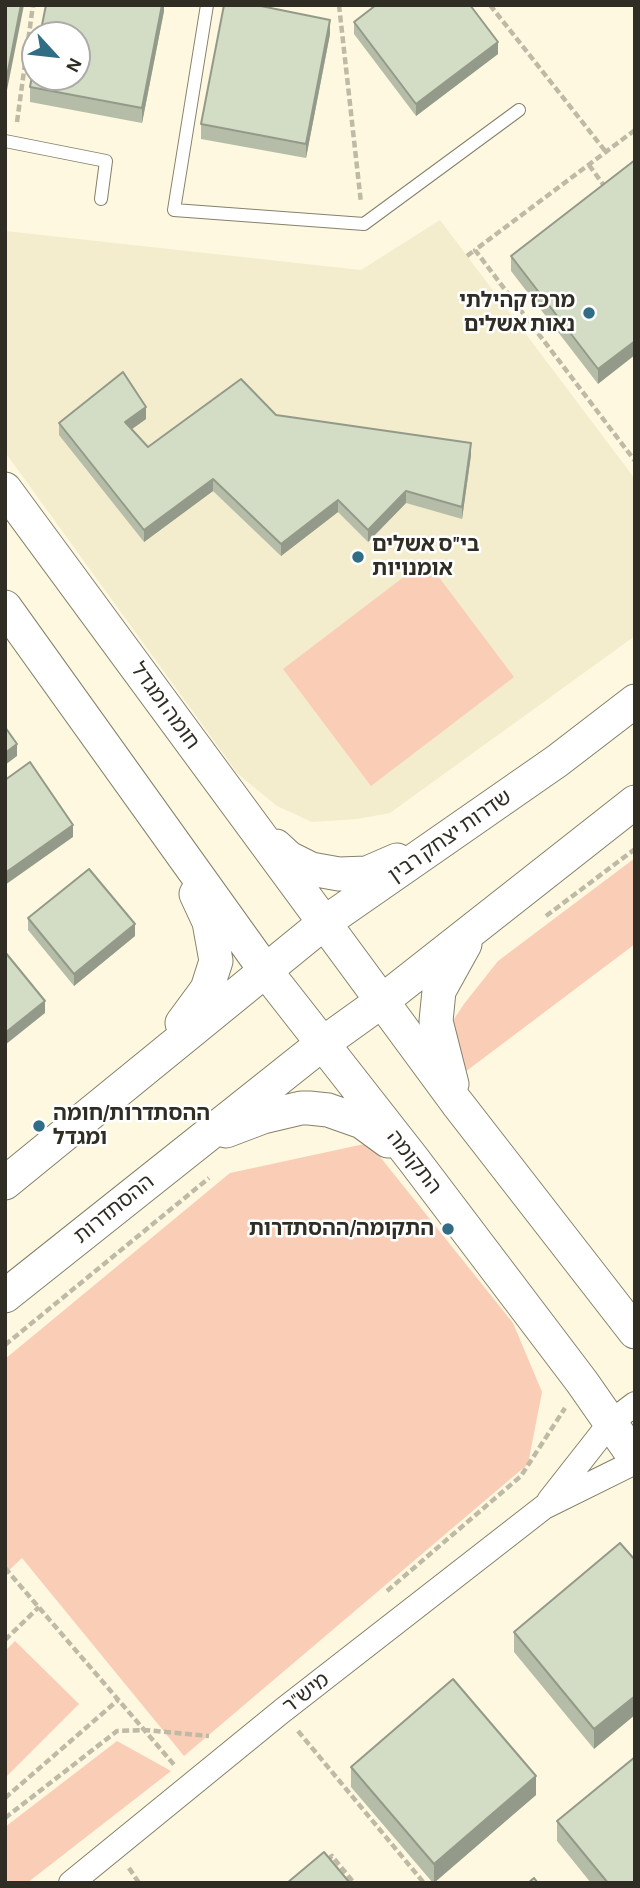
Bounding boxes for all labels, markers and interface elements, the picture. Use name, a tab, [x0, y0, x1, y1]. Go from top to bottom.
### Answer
north arrow	[21, 21, 91, 91]
text: N	[62, 55, 85, 75]
place label: מרכז קהילתי נאות אשלים	[459, 288, 575, 338]
marker: מרכז קהילתי נאות אשלים	[581, 305, 597, 321]
place label: בי"ס אשלים אומנויות	[372, 532, 479, 582]
marker: בי"ס אשלים אומנויות	[350, 549, 366, 565]
street label: חומה ומגדל	[125, 658, 205, 754]
street label: שדרות יצחק רבין	[383, 784, 517, 888]
place label: ההסתדרות/חומה ומגדל	[53, 1101, 210, 1151]
marker: ההסתדרות/חומה ומגדל	[31, 1118, 47, 1134]
street label: התקומה	[381, 1125, 447, 1199]
street label: ההסתדרות	[69, 1169, 159, 1249]
place label: התקומה/ההסתדרות	[249, 1216, 434, 1242]
marker: התקומה/ההסתדרות	[440, 1221, 456, 1237]
street label: מיש"ר	[278, 1667, 334, 1719]

